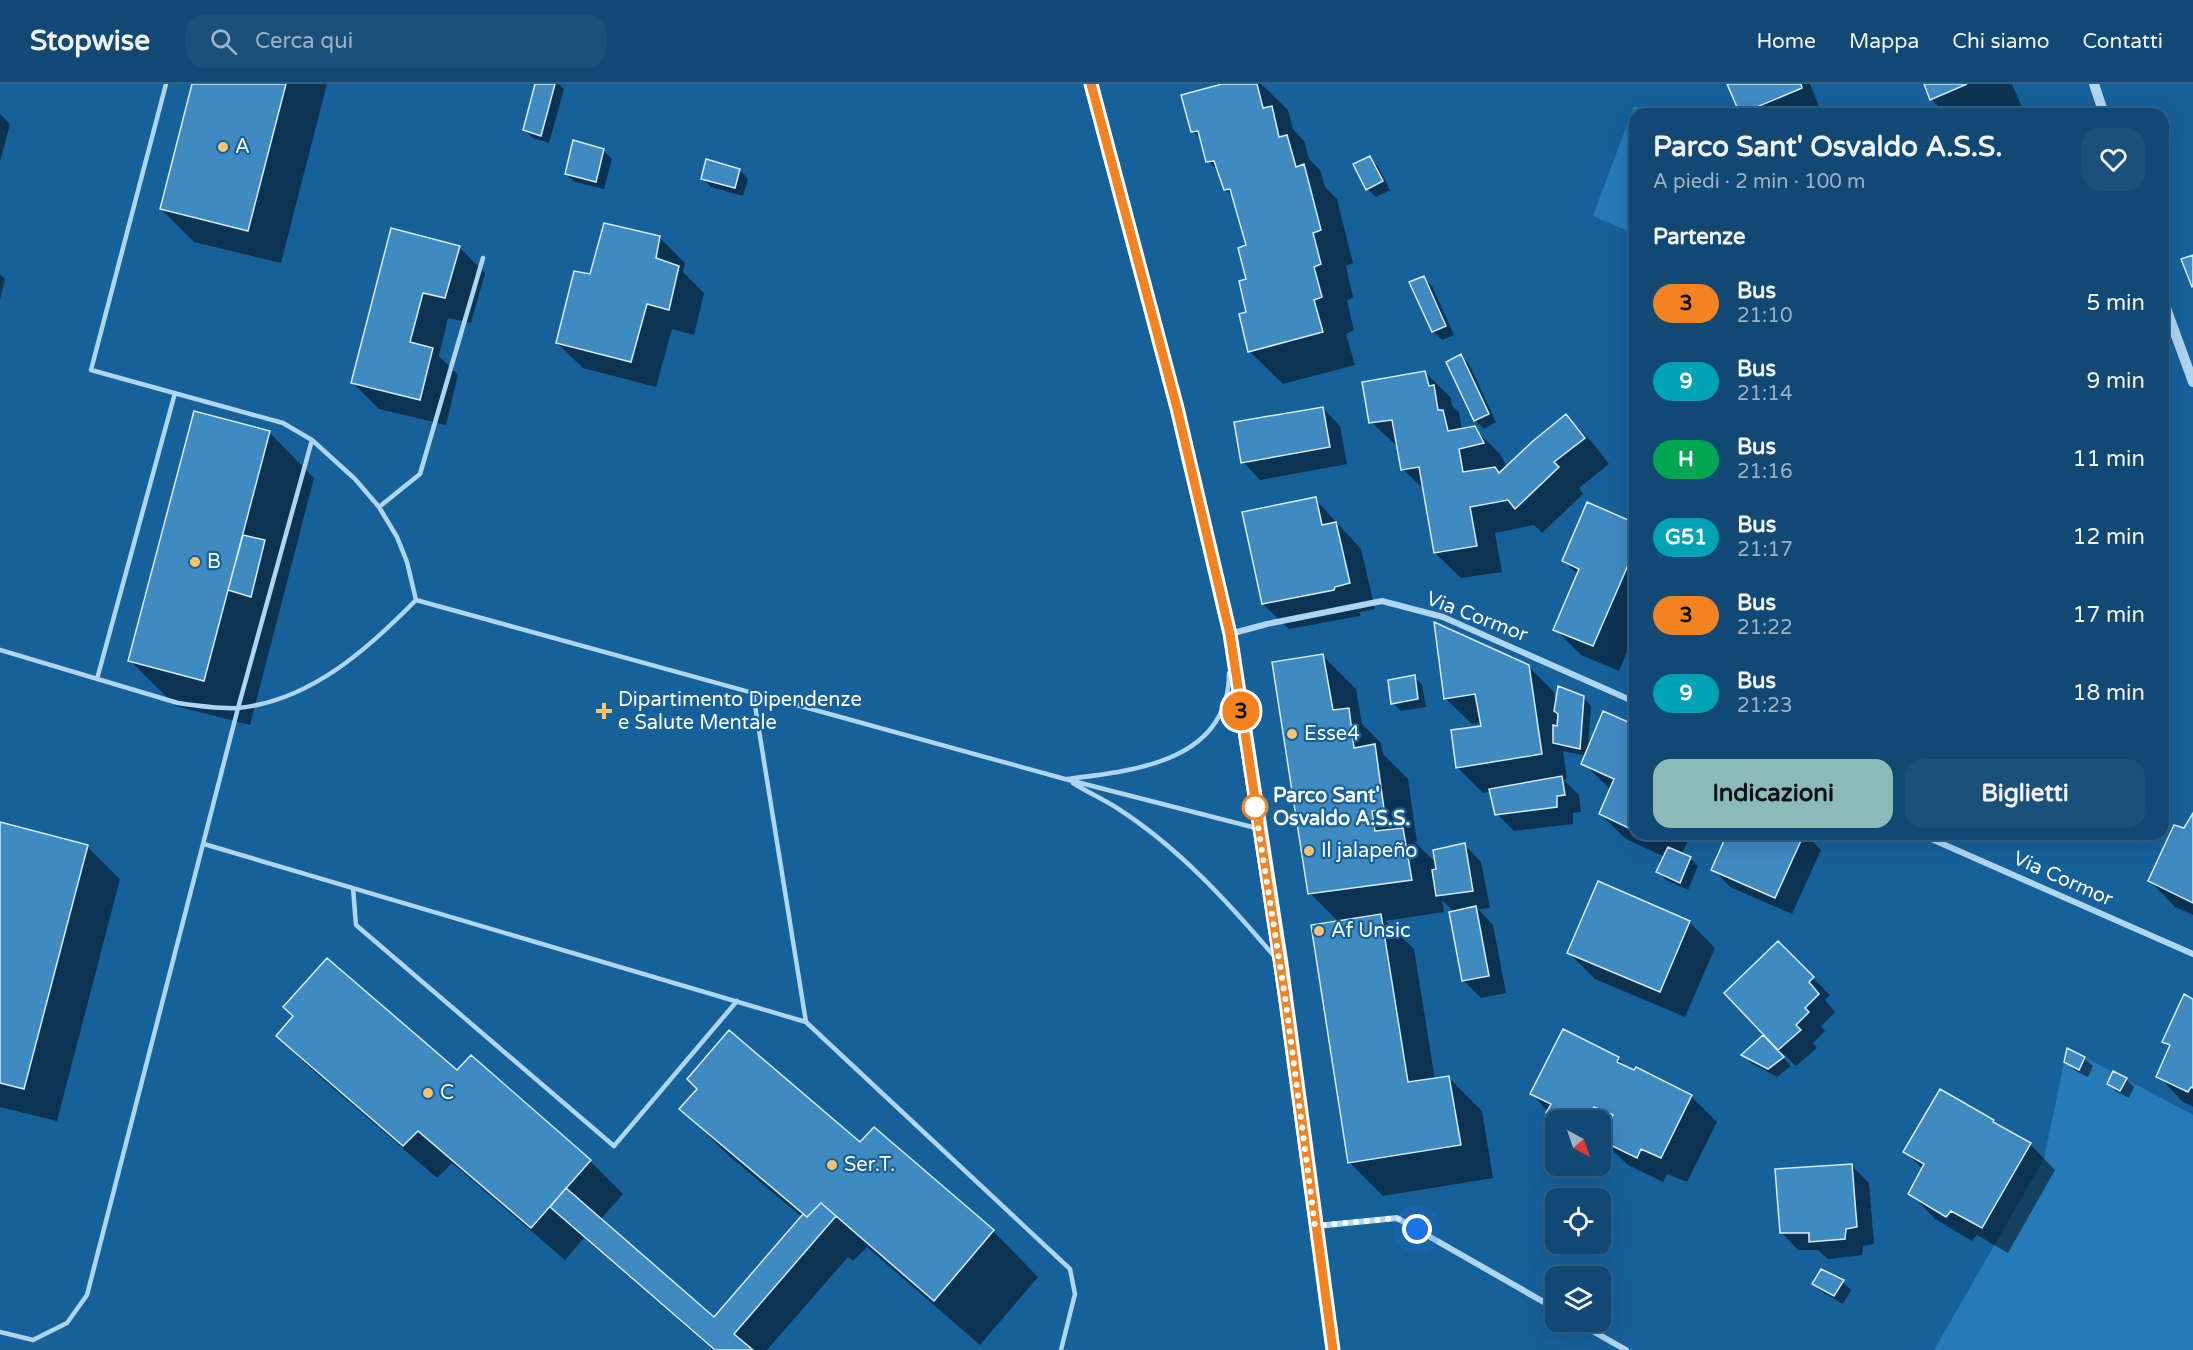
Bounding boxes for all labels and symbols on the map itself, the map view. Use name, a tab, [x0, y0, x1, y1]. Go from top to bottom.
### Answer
place label: A	[235, 135, 250, 159]
marker: A	[216, 140, 230, 154]
place label: B	[207, 550, 221, 574]
marker: B	[188, 555, 202, 569]
street label: Via Cormor	[1423, 587, 1531, 647]
place label: Dipartimento Dipendenze e Salute Mentale	[618, 688, 862, 735]
line badge: 3	[1222, 692, 1260, 730]
marker: Dipartimento Dipendenze e Salute Mentale	[595, 702, 613, 720]
place label: Esse4	[1304, 722, 1360, 746]
marker: Esse4	[1285, 727, 1299, 741]
place label: Parco Sant' Osvaldo A.S.S.	[1273, 784, 1410, 831]
marker: Parco Sant' Osvaldo A.S.S.	[1242, 794, 1268, 820]
place label: Il jalapeño	[1321, 839, 1418, 863]
marker: Il jalapeño	[1302, 844, 1316, 858]
street label: Via Cormor	[2009, 846, 2117, 912]
place label: Af Unsic	[1331, 919, 1411, 943]
marker: Af Unsic	[1312, 924, 1326, 938]
place label: C	[440, 1081, 454, 1105]
marker: C	[421, 1086, 435, 1100]
north arrow	[1545, 1110, 1611, 1176]
place label: Ser.T.	[844, 1153, 895, 1177]
marker: Ser.T.	[825, 1158, 839, 1172]
your location	[1402, 1214, 1432, 1244]

